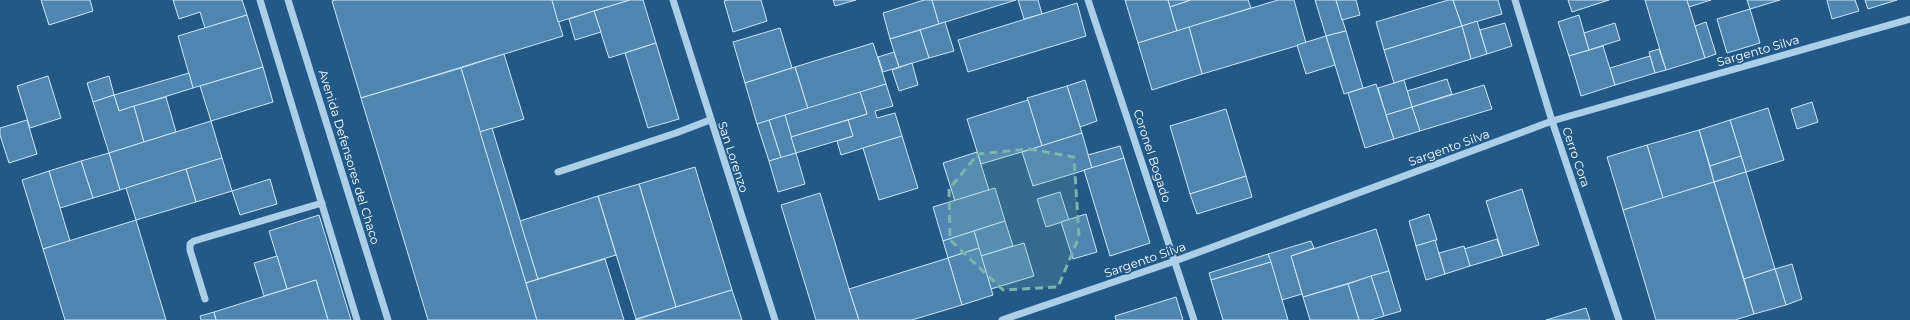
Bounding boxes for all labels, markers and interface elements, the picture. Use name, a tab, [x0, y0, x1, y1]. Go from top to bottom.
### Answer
street label: Sargento Silva	[1715, 32, 1801, 69]
street label: Avenida Defensores del Chaco	[316, 68, 383, 246]
street label: Coronel Bogado	[1130, 107, 1175, 204]
street label: San Lorenzo	[715, 119, 752, 194]
street label: Cerro Cora	[1559, 125, 1594, 189]
street label: Sargento Silva	[1406, 126, 1491, 169]
street label: Sargento Silva	[1102, 239, 1188, 280]

